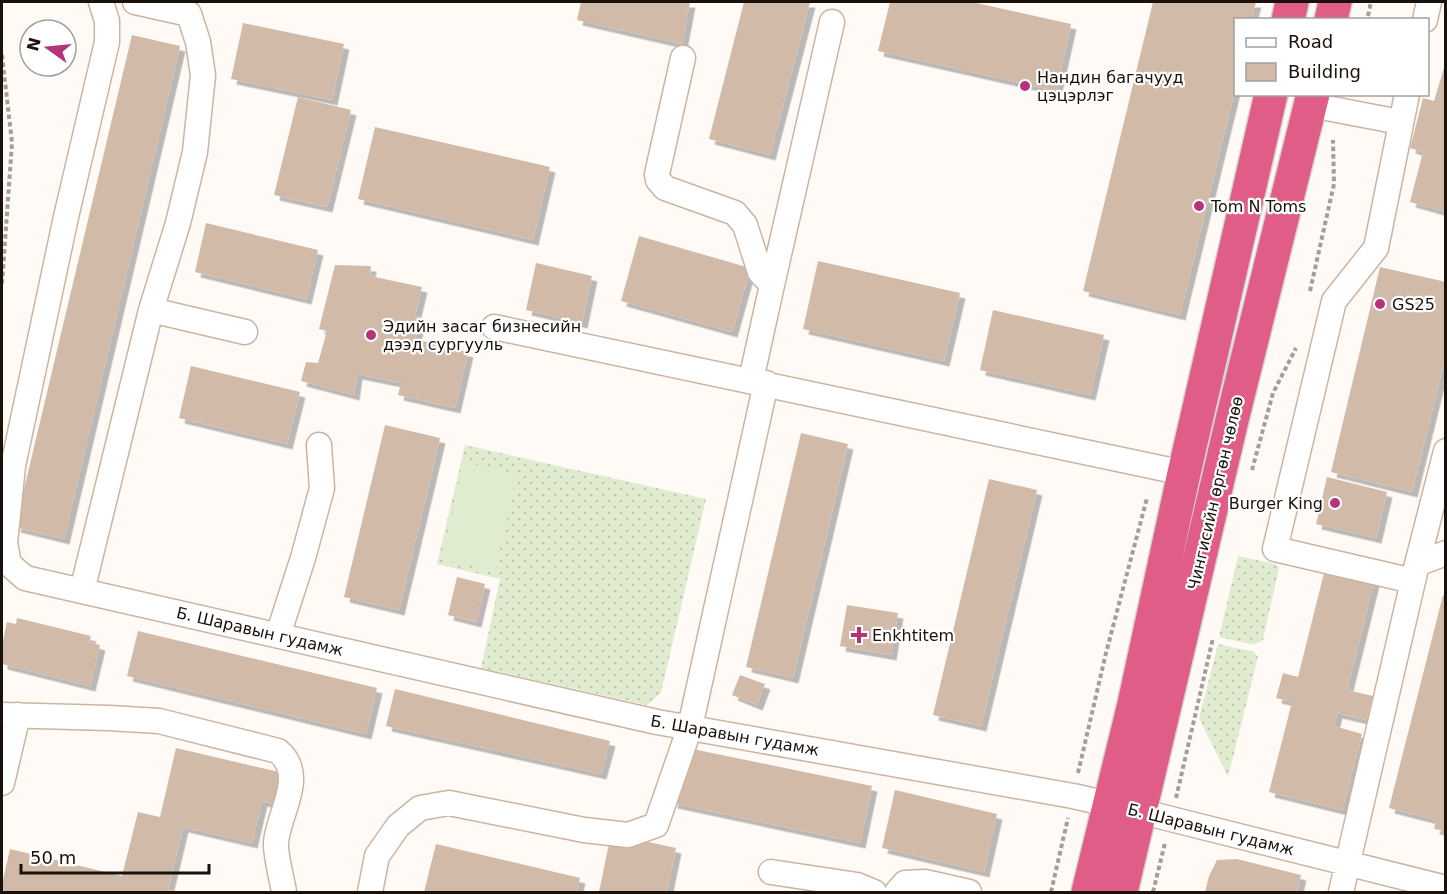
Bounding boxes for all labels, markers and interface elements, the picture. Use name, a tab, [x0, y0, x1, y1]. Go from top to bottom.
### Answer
north arrow	[18, 18, 78, 78]
legend	[1234, 18, 1429, 96]
text: Road	[1288, 31, 1333, 52]
text: N	[23, 35, 45, 53]
text: Building	[1288, 61, 1361, 82]
place label: Нандин багачууд цэцэрлэг	[1037, 68, 1184, 105]
marker: Нандин багачууд цэцэрлэг	[1018, 79, 1032, 93]
place label: Tom N Toms	[1210, 197, 1306, 216]
marker: Tom N Toms	[1192, 199, 1206, 213]
place label: GS25	[1392, 295, 1435, 314]
marker: GS25	[1373, 297, 1387, 311]
place label: Эдийн засаг бизнесийн дээд сургууль	[383, 317, 581, 354]
marker: Эдийн засаг бизнесийн дээд сургууль	[364, 328, 378, 342]
street label: Чингисийн өргөн чөлөө	[1184, 394, 1247, 592]
place label: Burger King	[1229, 494, 1323, 513]
marker: Burger King	[1328, 496, 1342, 510]
street label: Б. Шаравын гудамж	[175, 603, 345, 660]
marker: Enkhtitem	[850, 626, 868, 644]
place label: Enkhtitem	[872, 626, 954, 645]
street label: Б. Шаравын гудамж	[649, 711, 821, 760]
street label: Б. Шаравын гудамж	[1126, 800, 1296, 859]
scale bar	[21, 837, 208, 875]
text: 50 m	[30, 847, 76, 868]

